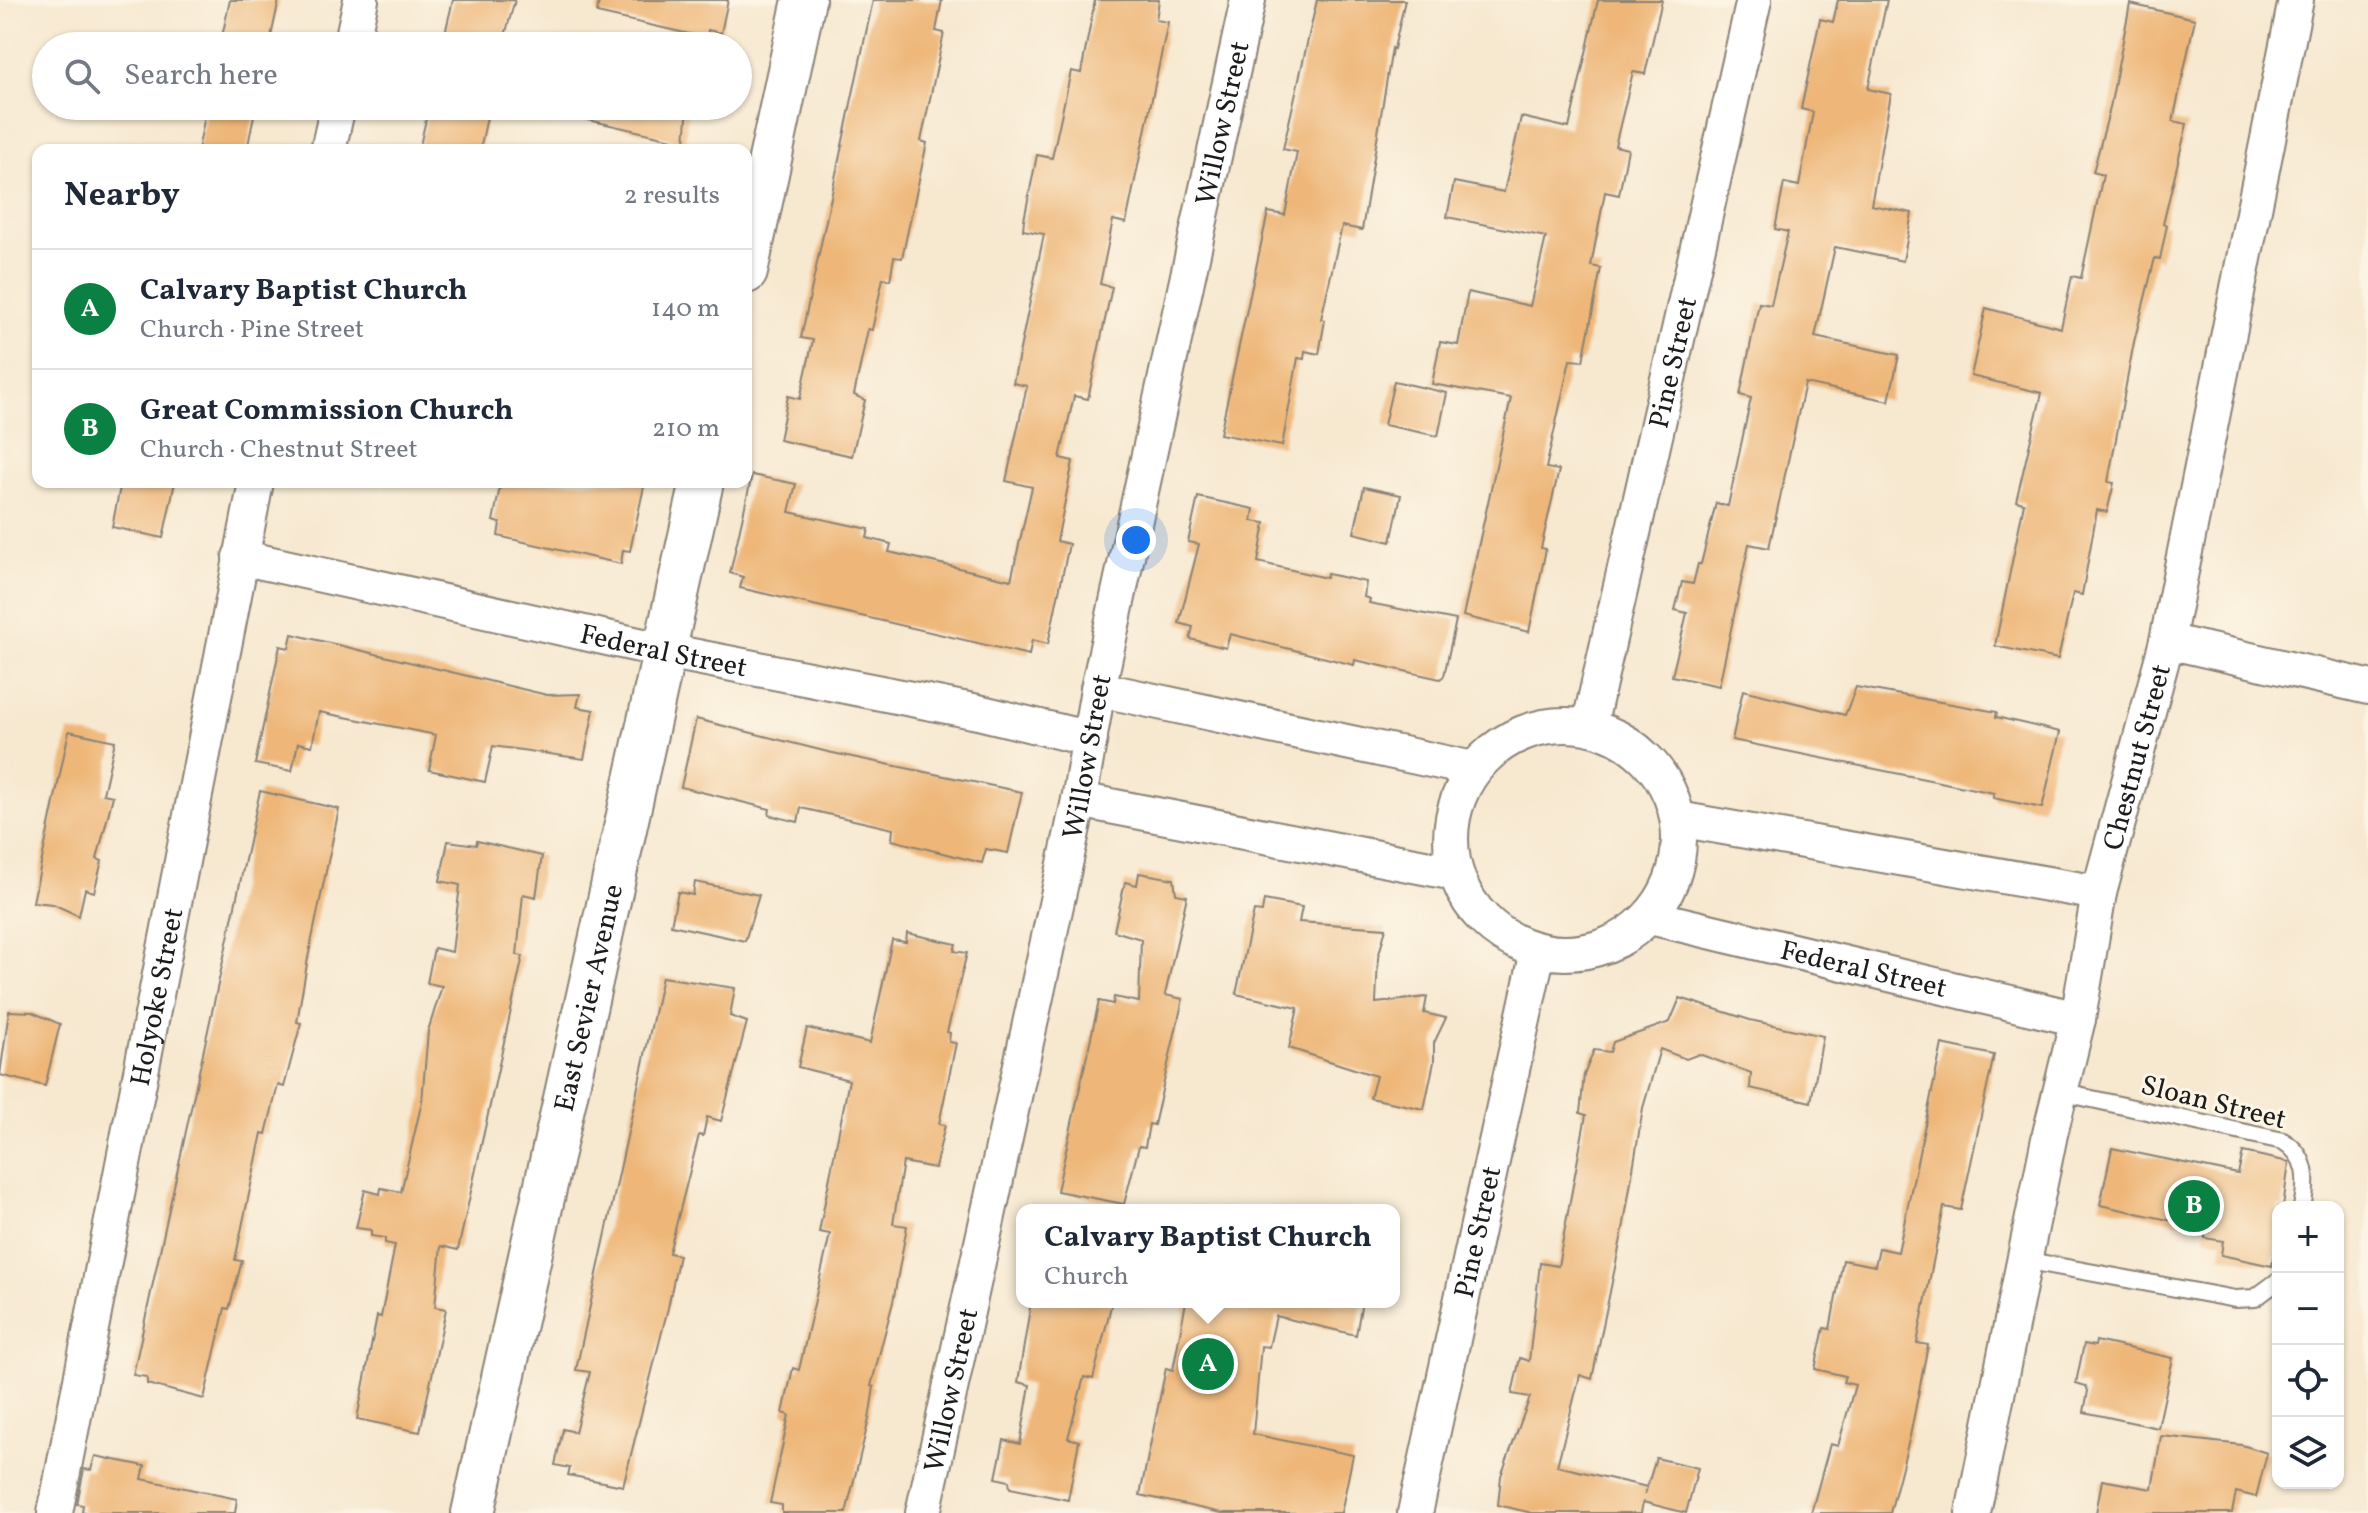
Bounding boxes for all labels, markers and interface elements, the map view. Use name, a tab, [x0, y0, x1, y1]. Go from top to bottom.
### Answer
search box	[32, 32, 752, 120]
street label: Willow Street	[1187, 38, 1261, 209]
icon: search	[60, 54, 104, 98]
text: Search here	[124, 55, 278, 97]
text: Nearby	[64, 173, 180, 220]
text: 2 results	[624, 178, 720, 214]
text: Calvary Baptist Church	[140, 270, 468, 312]
text: A	[81, 291, 99, 327]
text: 140 m	[651, 291, 720, 327]
street label: Pine Street	[1640, 293, 1708, 432]
text: Church · Pine Street	[140, 312, 364, 348]
text: Great Commission Church	[140, 390, 514, 432]
text: B	[81, 411, 99, 447]
text: 210 m	[652, 411, 720, 447]
text: Church · Chestnut Street	[140, 432, 418, 468]
your location	[1116, 520, 1156, 560]
street label: Federal Street	[576, 616, 750, 688]
street label: Chestnut Street	[2094, 660, 2182, 855]
street label: Willow Street	[1054, 671, 1123, 843]
street label: East Sevier Avenue	[546, 881, 634, 1116]
street label: Holyoke Street	[122, 905, 195, 1090]
street label: Federal Street	[1776, 932, 1951, 1009]
street label: Sloan Street	[2137, 1067, 2290, 1140]
street label: Pine Street	[1446, 1163, 1512, 1302]
pin: B	[2168, 1176, 2220, 1236]
map controls	[2272, 1201, 2344, 1489]
button: +	[2272, 1201, 2344, 1273]
popup	[1016, 1204, 1400, 1308]
text: Calvary Baptist Church	[1044, 1217, 1372, 1259]
text: Church	[1044, 1259, 1129, 1295]
button: −	[2272, 1273, 2344, 1345]
street label: Willow Street	[915, 1305, 989, 1476]
pin: A	[1182, 1334, 1234, 1394]
button: locate	[2272, 1345, 2344, 1417]
button: layers	[2272, 1417, 2344, 1489]

